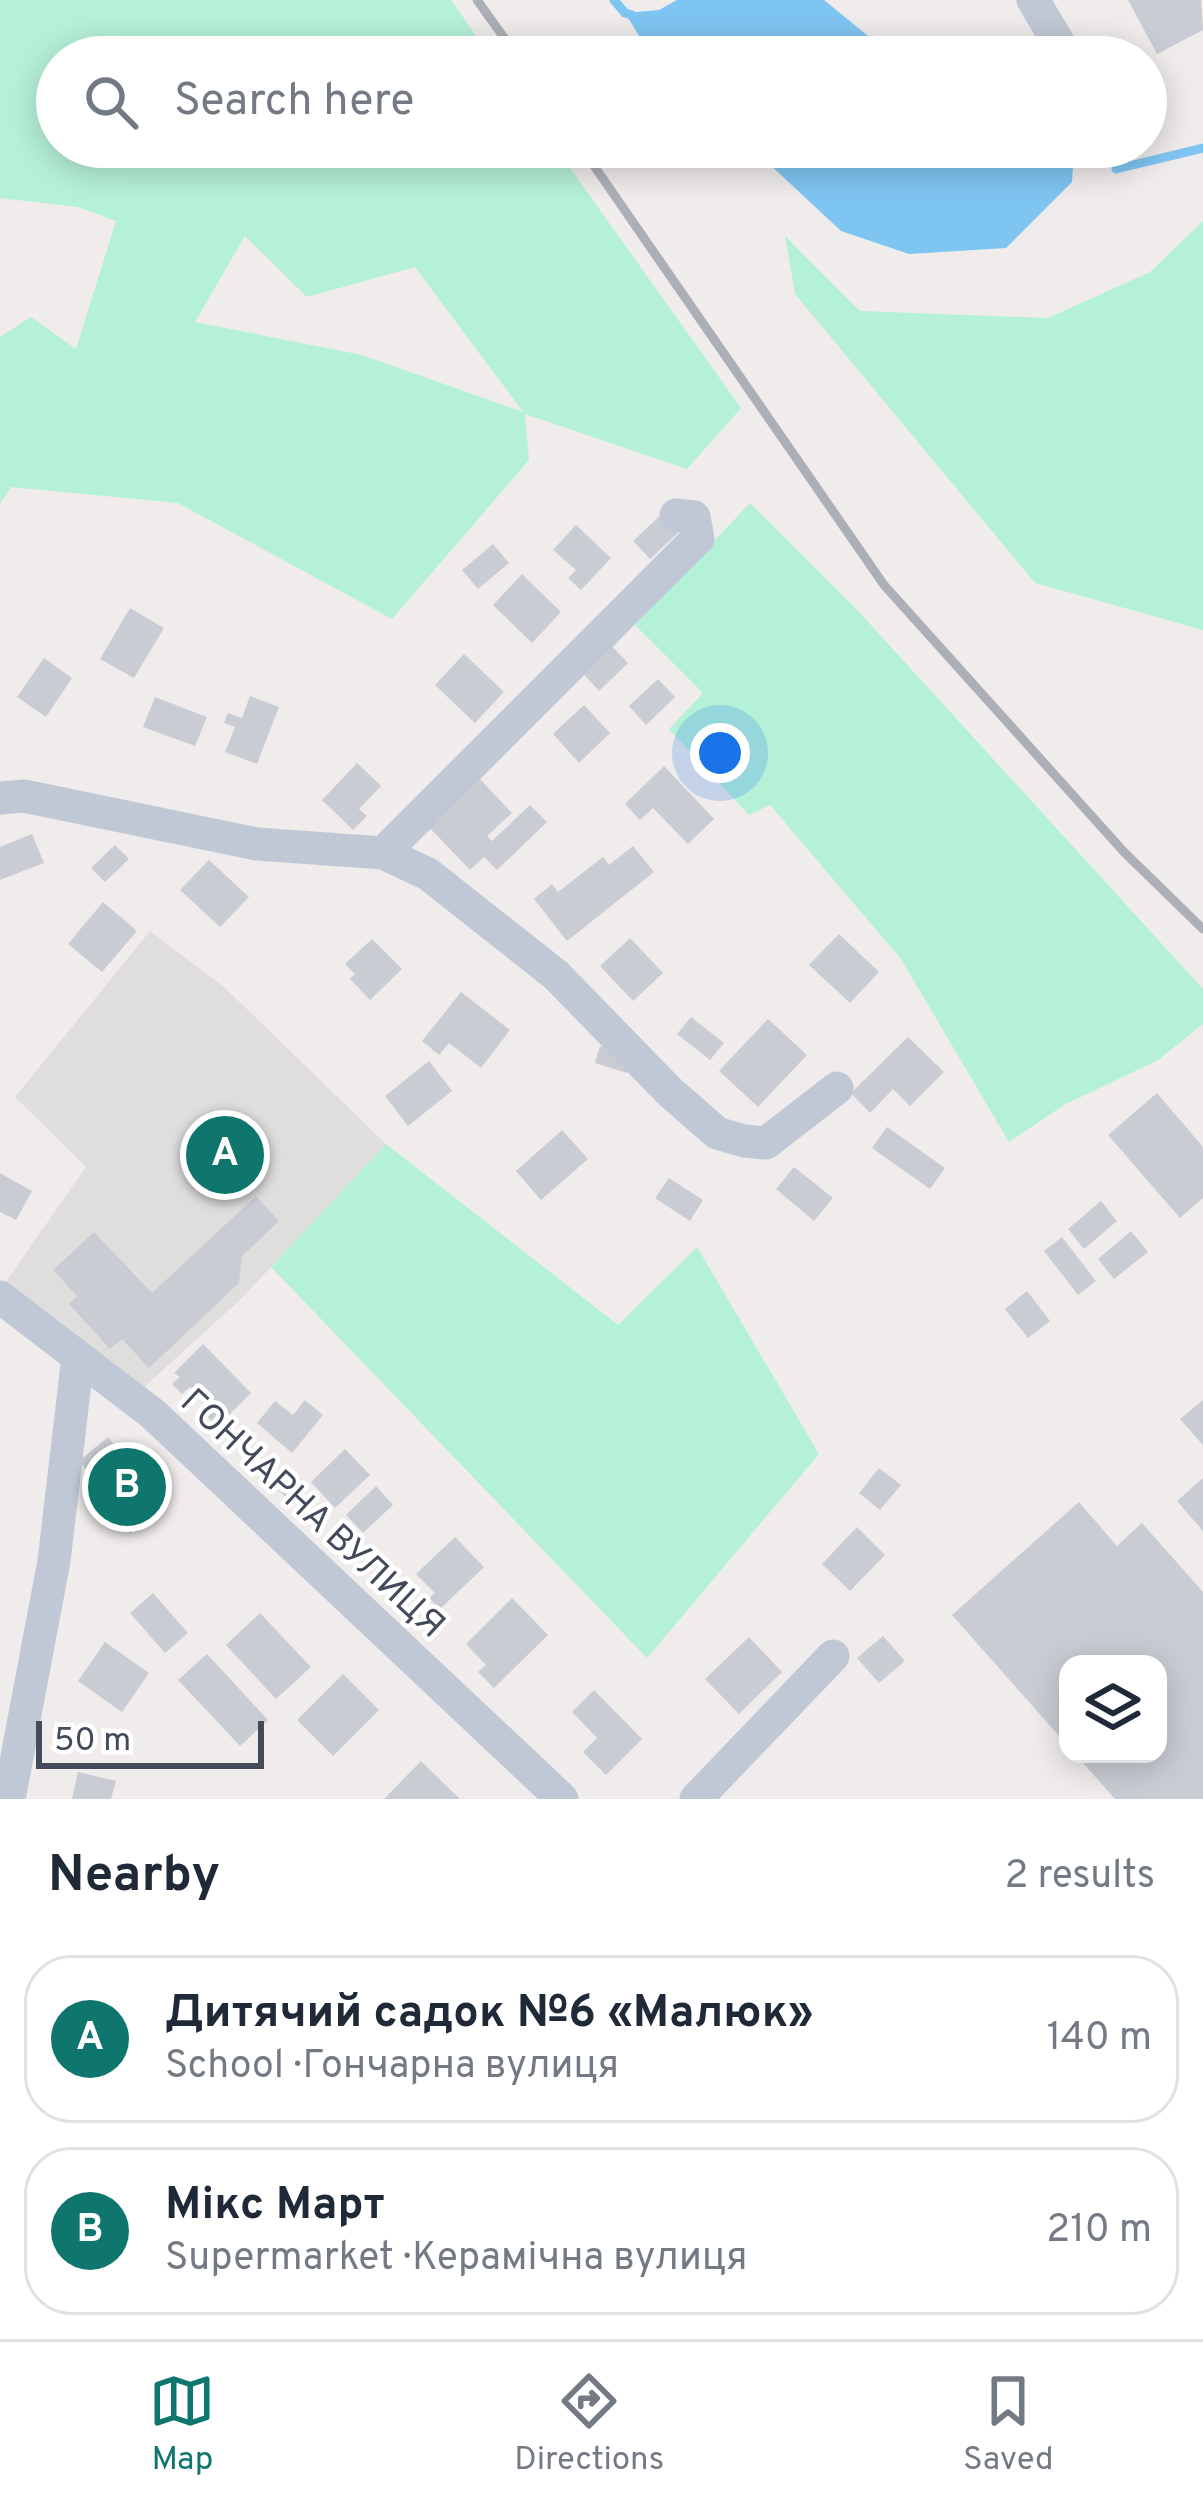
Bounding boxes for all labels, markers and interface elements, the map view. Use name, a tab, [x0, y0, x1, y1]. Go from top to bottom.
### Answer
search box	[36, 36, 1167, 168]
icon: search	[78, 69, 144, 135]
text: Search here	[174, 74, 414, 131]
your location	[690, 723, 750, 783]
pin: A	[186, 1110, 264, 1200]
street label: ГОНЧАРНА ВУЛИЦЯ	[169, 1380, 453, 1650]
pin: B	[88, 1442, 166, 1532]
map controls	[1059, 1655, 1167, 1763]
button: layers	[1059, 1655, 1167, 1763]
scale bar	[36, 1715, 264, 1768]
text: 50 m	[54, 1721, 131, 1763]
text: Nearby	[48, 1845, 220, 1910]
text: 2 results	[1004, 1853, 1155, 1902]
text: Дитячий садок №6 «Малюк»	[165, 1986, 814, 2043]
text: A	[76, 2015, 104, 2064]
text: 140 m	[1047, 2015, 1152, 2064]
text: School · Гончарна вулиця	[165, 2043, 619, 2092]
text: Мікс Март	[165, 2178, 385, 2235]
text: B	[77, 2207, 103, 2256]
text: 210 m	[1046, 2207, 1152, 2256]
text: Supermarket · Керамічна вулиця	[165, 2235, 748, 2284]
tab: Map	[149, 2368, 215, 2482]
tab: Directions	[514, 2368, 664, 2482]
tab: Saved	[963, 2368, 1054, 2482]

